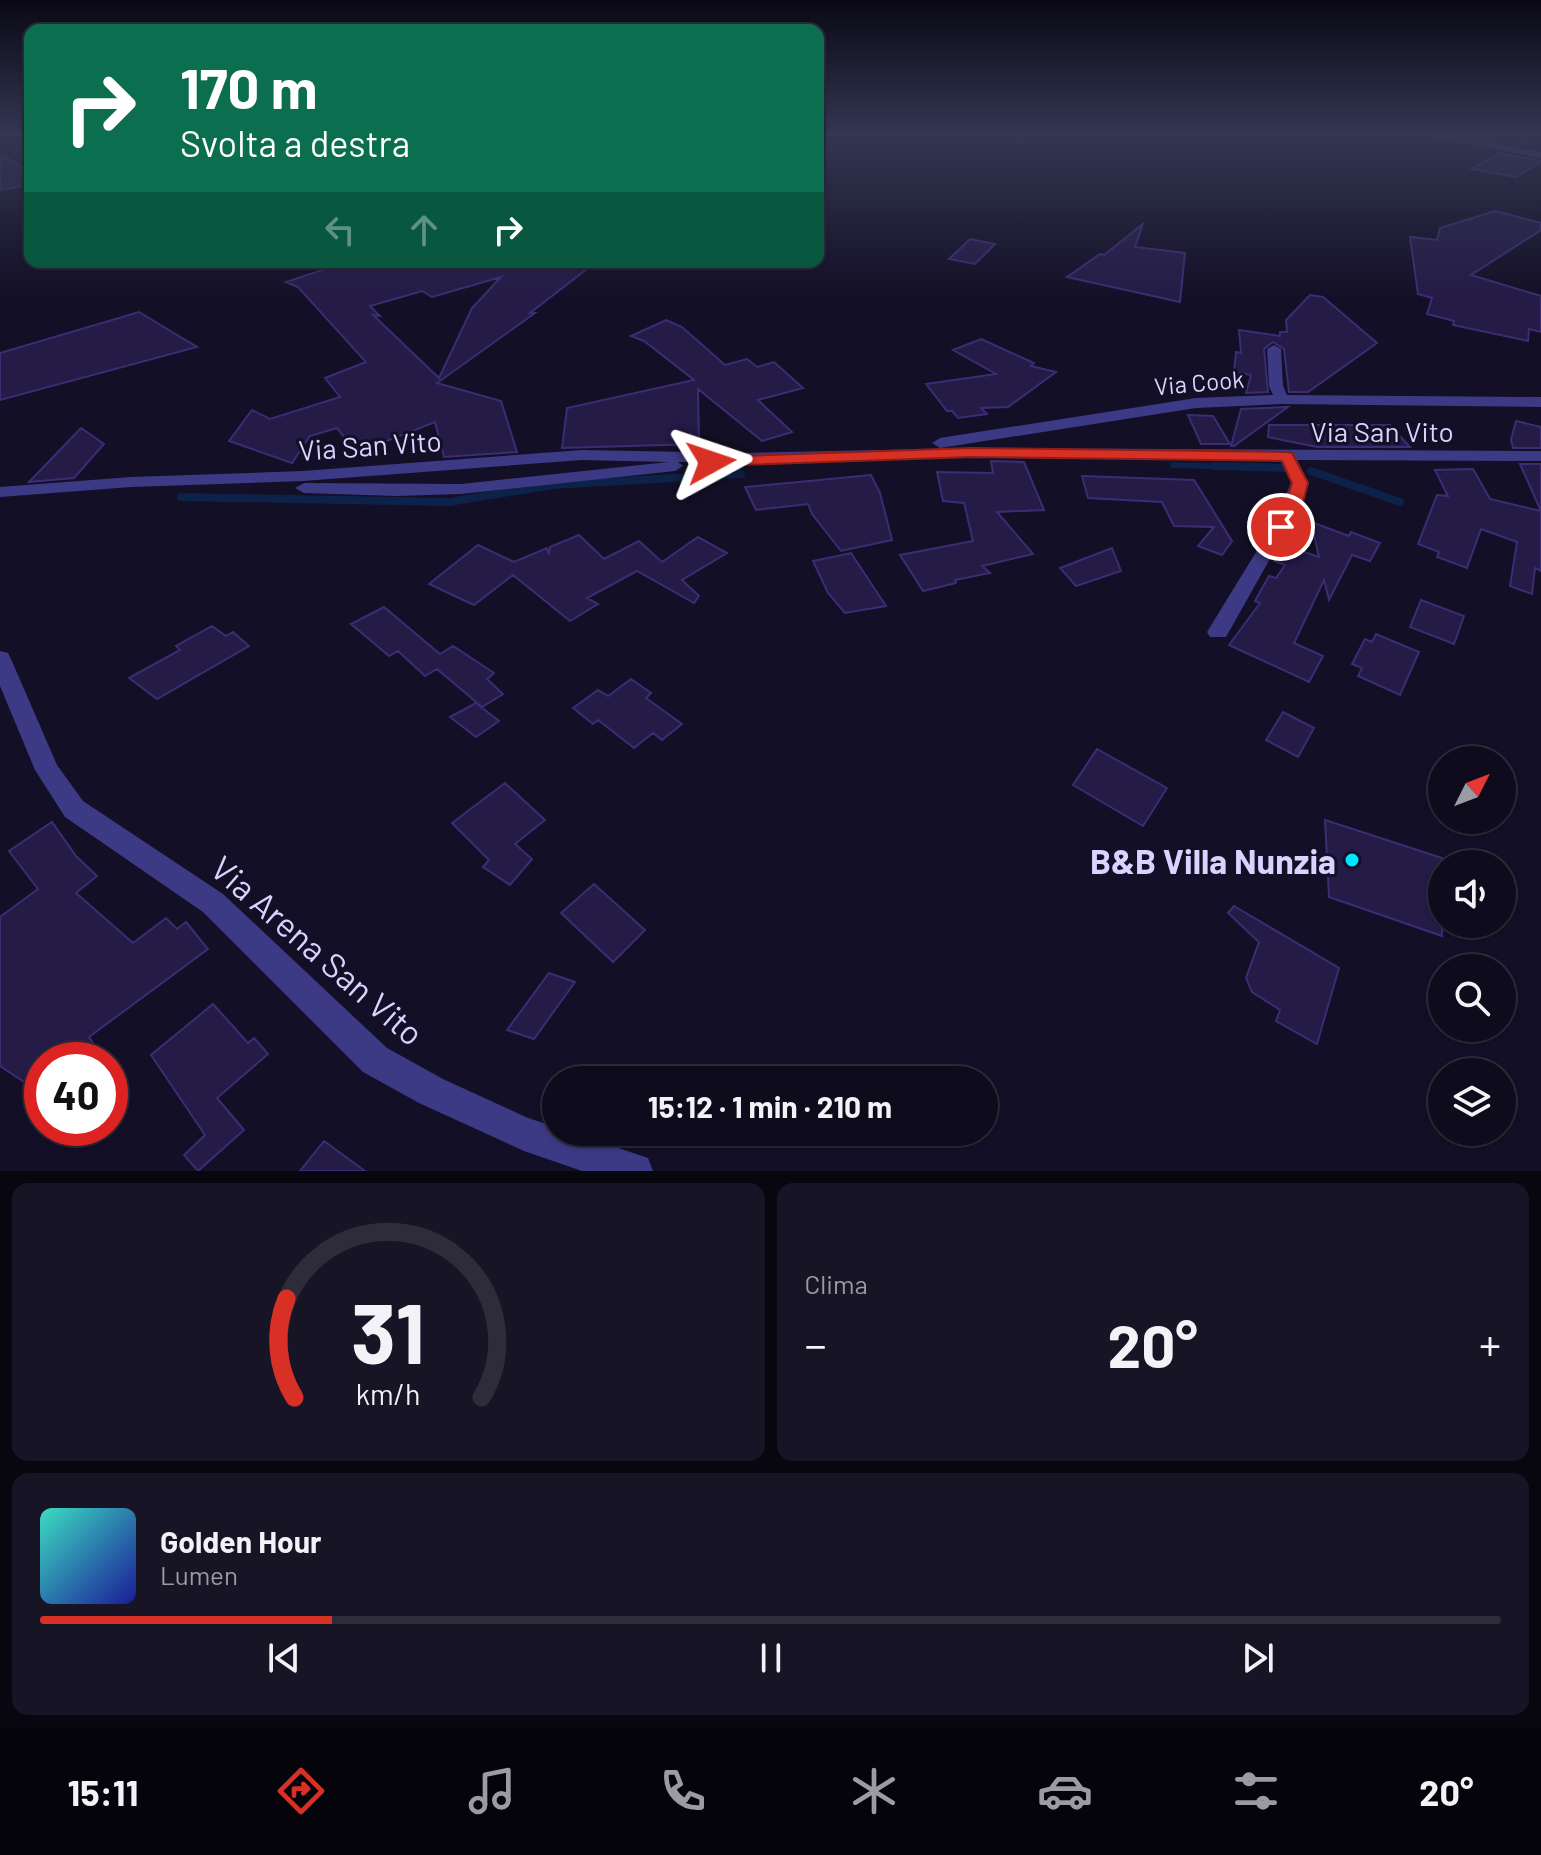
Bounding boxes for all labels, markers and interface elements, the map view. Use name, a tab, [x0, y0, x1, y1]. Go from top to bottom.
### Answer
text: 170 m	[180, 53, 317, 120]
icon: right	[48, 56, 152, 160]
text: Svolta a destra	[180, 121, 410, 164]
icon: left	[318, 208, 362, 252]
icon: ahead	[402, 208, 446, 252]
icon: right	[486, 208, 530, 252]
street label: Via Cook	[1153, 364, 1245, 400]
street label: Via San Vito	[1310, 414, 1454, 448]
position arrow	[669, 420, 753, 504]
street label: Via San Vito	[297, 423, 443, 467]
pin	[1247, 493, 1315, 561]
icon: arrive	[1259, 505, 1303, 549]
north arrow	[1428, 746, 1516, 834]
map controls	[1428, 746, 1516, 1146]
place label: B&B Villa Nunzia	[1090, 840, 1336, 881]
street label: Via Arena San Vito	[204, 847, 432, 1053]
button: sound	[1428, 850, 1516, 938]
marker: B&B Villa Nunzia	[1343, 851, 1361, 869]
button: search	[1428, 954, 1516, 1042]
speed limit sign: 40	[24, 1042, 128, 1146]
button: layers	[1428, 1058, 1516, 1146]
text: 15:12 · 1 min · 210 m	[648, 1088, 892, 1124]
text: Clima	[805, 1268, 868, 1299]
text: 31	[351, 1281, 425, 1381]
text: 20°	[1108, 1308, 1198, 1380]
text: −	[805, 1317, 827, 1370]
text: +	[1479, 1317, 1501, 1370]
text: km/h	[356, 1376, 421, 1411]
text: Golden Hour	[160, 1523, 322, 1559]
text: Lumen	[160, 1559, 238, 1590]
icon: previous	[262, 1636, 306, 1680]
icon: pause	[749, 1636, 793, 1680]
icon: next	[1236, 1636, 1280, 1680]
icon: directions	[273, 1763, 329, 1819]
icon: music	[464, 1763, 520, 1819]
icon: phone	[655, 1763, 711, 1819]
icon: climate	[846, 1763, 902, 1819]
icon: car	[1037, 1763, 1093, 1819]
icon: filters	[1228, 1763, 1284, 1819]
text: 15:11	[67, 1770, 138, 1813]
text: 20°	[1419, 1770, 1473, 1813]

